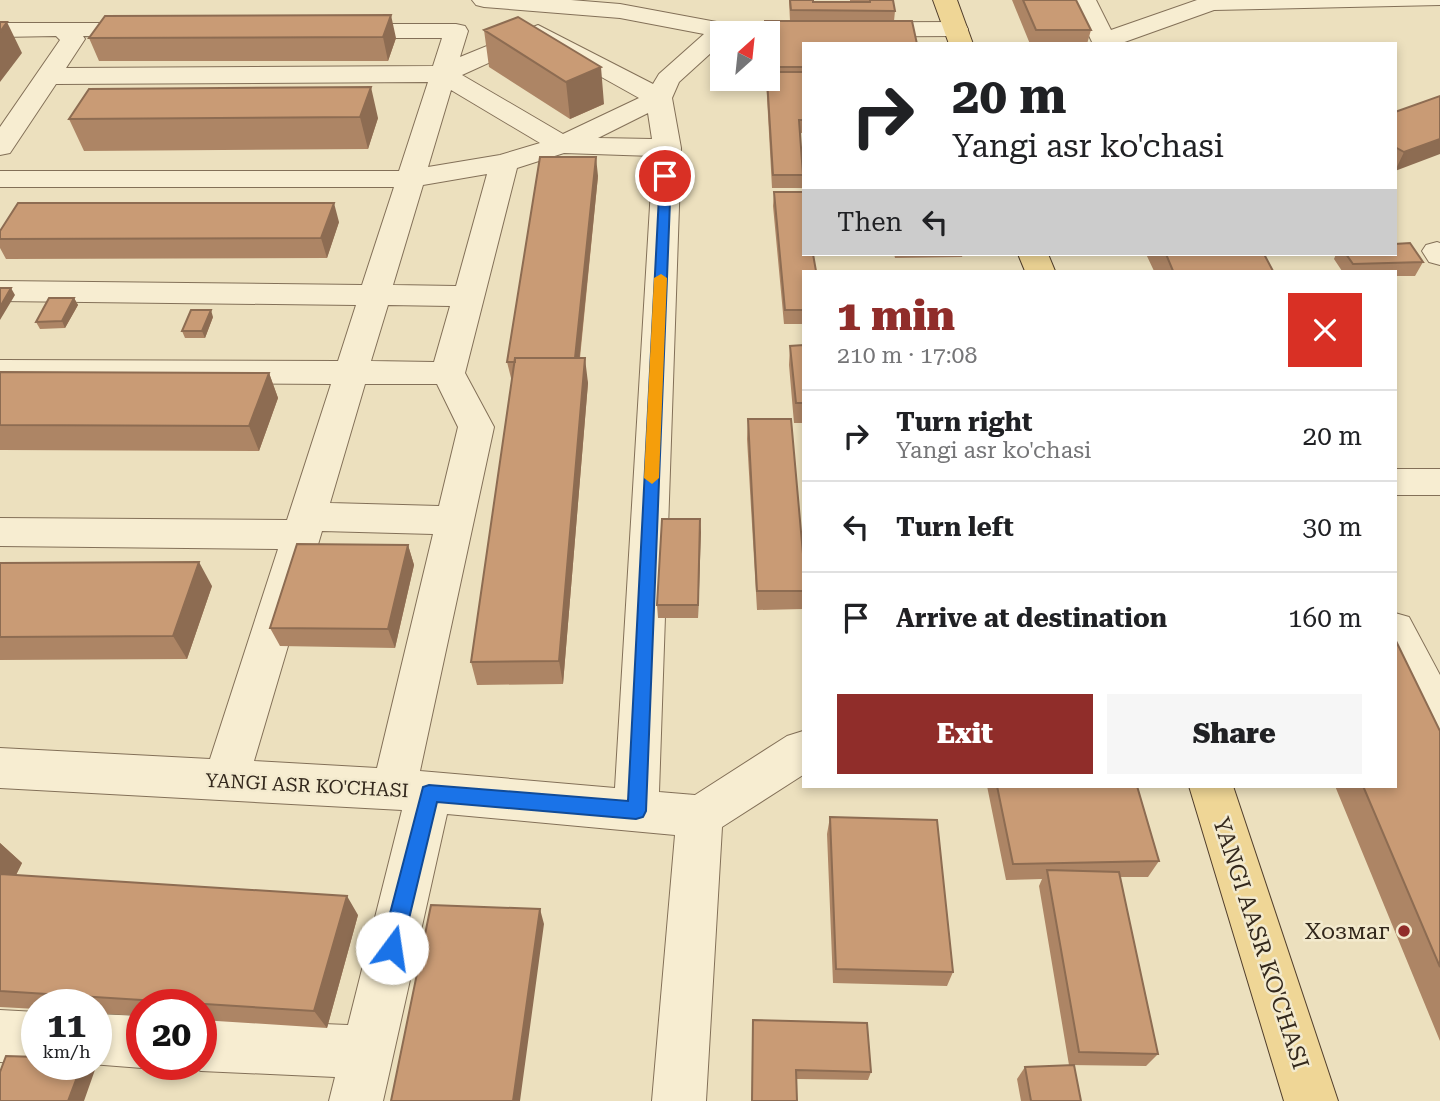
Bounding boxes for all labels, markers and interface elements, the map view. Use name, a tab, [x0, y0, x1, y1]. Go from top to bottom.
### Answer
north arrow	[710, 21, 780, 91]
map controls	[710, 21, 780, 91]
text: 20 m	[952, 68, 1067, 125]
icon: right	[837, 70, 928, 161]
text: Yangi asr ko'chasi	[952, 127, 1224, 165]
pin	[635, 146, 695, 206]
icon: arrive	[646, 157, 684, 195]
icon: left	[916, 203, 954, 241]
text: Then	[837, 207, 902, 237]
text: 1 min	[837, 291, 955, 340]
button: close	[1288, 293, 1362, 367]
text: 210 m · 17:08	[837, 342, 977, 369]
text: Turn right	[896, 407, 1032, 437]
icon: right	[837, 417, 875, 455]
text: 20 m	[1303, 421, 1362, 451]
text: Yangi asr ko'chasi	[896, 437, 1091, 464]
icon: left	[837, 508, 875, 546]
text: Turn left	[896, 512, 1014, 542]
text: 30 m	[1303, 512, 1362, 542]
icon: arrive	[837, 599, 875, 637]
text: Arrive at destination	[896, 603, 1167, 633]
text: 160 m	[1288, 603, 1362, 633]
button: Exit	[837, 694, 1093, 774]
button: Share	[1107, 694, 1362, 774]
street label: YANGI ASR KO'CHASI	[205, 769, 409, 802]
street label: YANGI AASR KO'CHASI	[1207, 814, 1314, 1073]
position arrow	[355, 911, 429, 985]
place label: Хозмаг	[1304, 918, 1390, 945]
marker: Хозмаг	[1396, 923, 1412, 939]
speed limit sign: 20	[126, 989, 217, 1080]
text: 11	[47, 1005, 86, 1046]
text: km/h	[42, 1041, 91, 1062]

